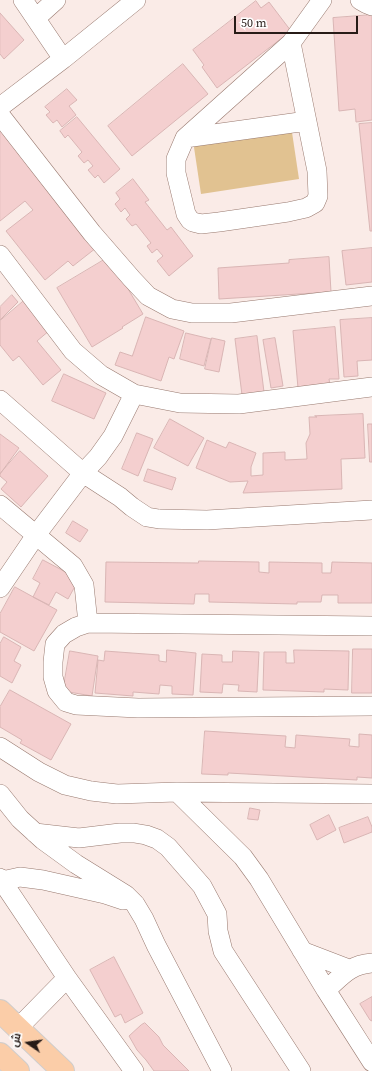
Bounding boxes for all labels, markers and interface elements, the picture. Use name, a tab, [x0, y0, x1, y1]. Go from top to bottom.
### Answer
scale bar	[236, 8, 360, 34]
text: 50 m	[241, 15, 267, 31]
north arrow	[8, 1023, 48, 1063]
text: ش	[7, 1032, 25, 1049]

